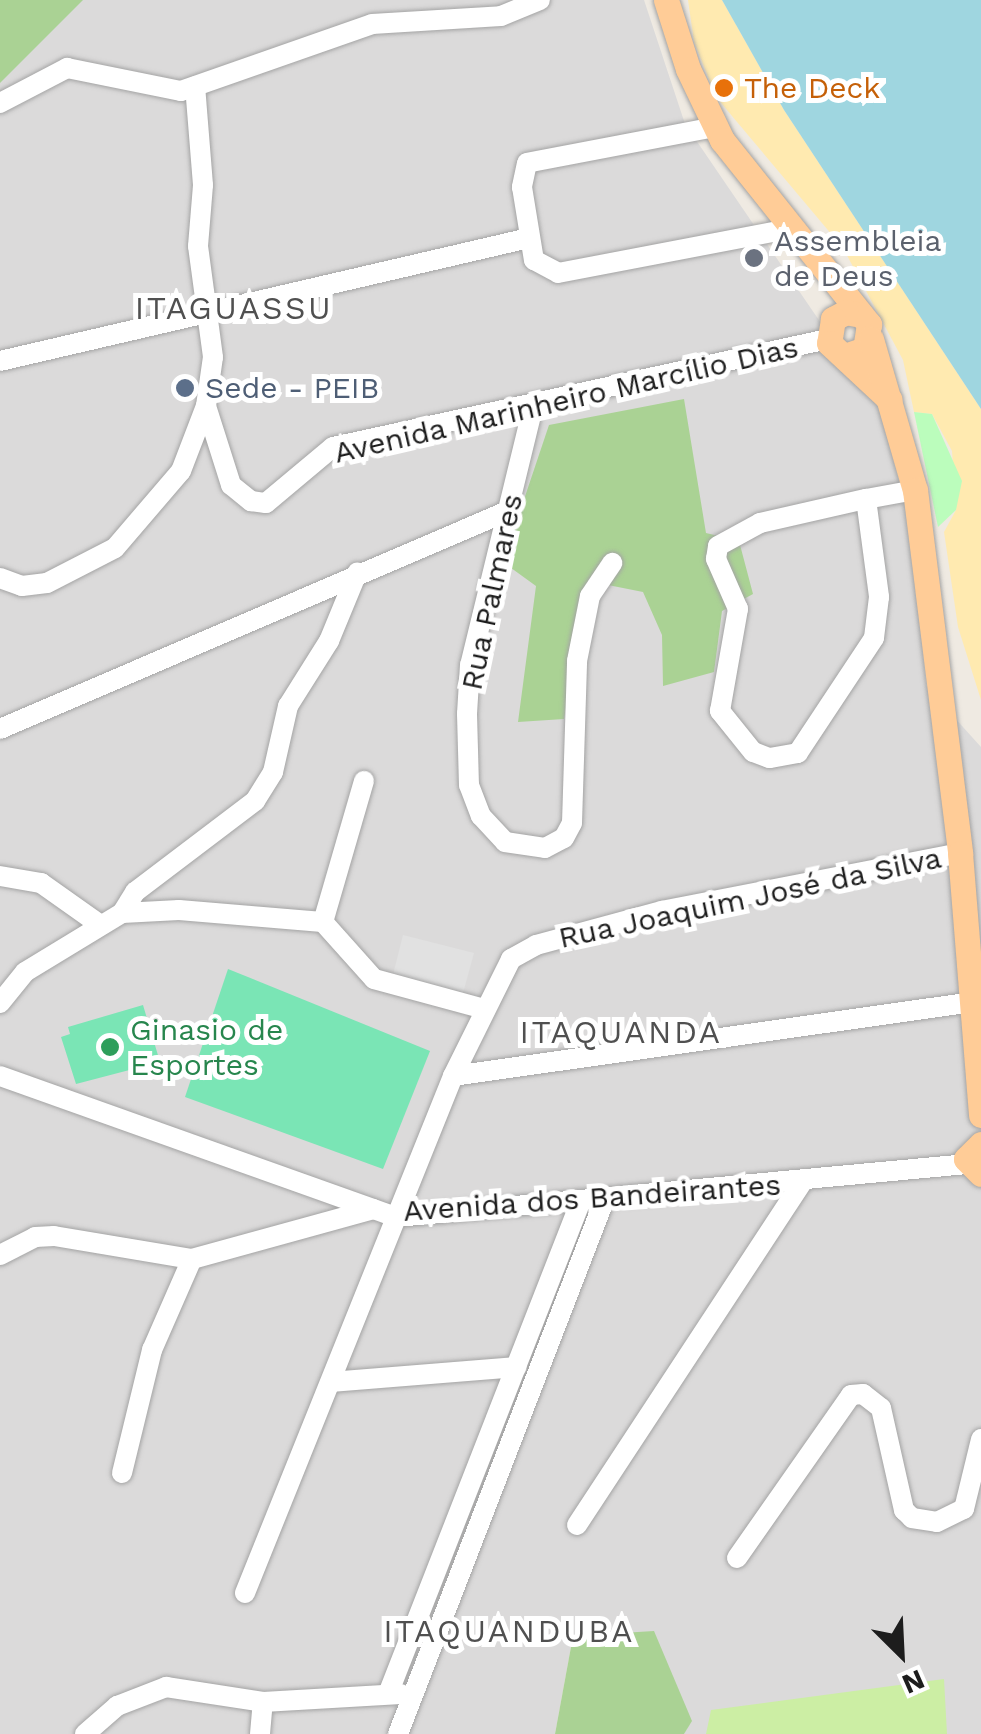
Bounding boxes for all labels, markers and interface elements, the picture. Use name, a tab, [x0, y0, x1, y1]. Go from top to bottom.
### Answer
place label: The Deck	[744, 70, 880, 106]
marker: The Deck	[713, 77, 735, 99]
place label: Assembleia de Deus	[774, 223, 941, 294]
marker: Assembleia de Deus	[743, 247, 765, 269]
district label: ITAGUASSU	[135, 289, 333, 327]
street label: Avenida Marinheiro Marcílio Dias	[330, 329, 802, 471]
place label: Sede - PEIB	[205, 370, 379, 406]
marker: Sede - PEIB	[174, 377, 196, 399]
street label: Rua Palmares	[454, 490, 530, 694]
street label: Rua Joaquim José da Silva	[554, 840, 946, 956]
place label: Ginasio de Esportes	[130, 1012, 283, 1082]
district label: ITAQUANDA	[520, 1013, 722, 1051]
marker: Ginasio de Esportes	[99, 1036, 121, 1058]
street label: Avenida dos Bandeirantes	[402, 1167, 782, 1229]
north arrow	[851, 1604, 951, 1704]
district label: ITAQUANDUBA	[383, 1612, 635, 1650]
text: N	[897, 1663, 930, 1701]

